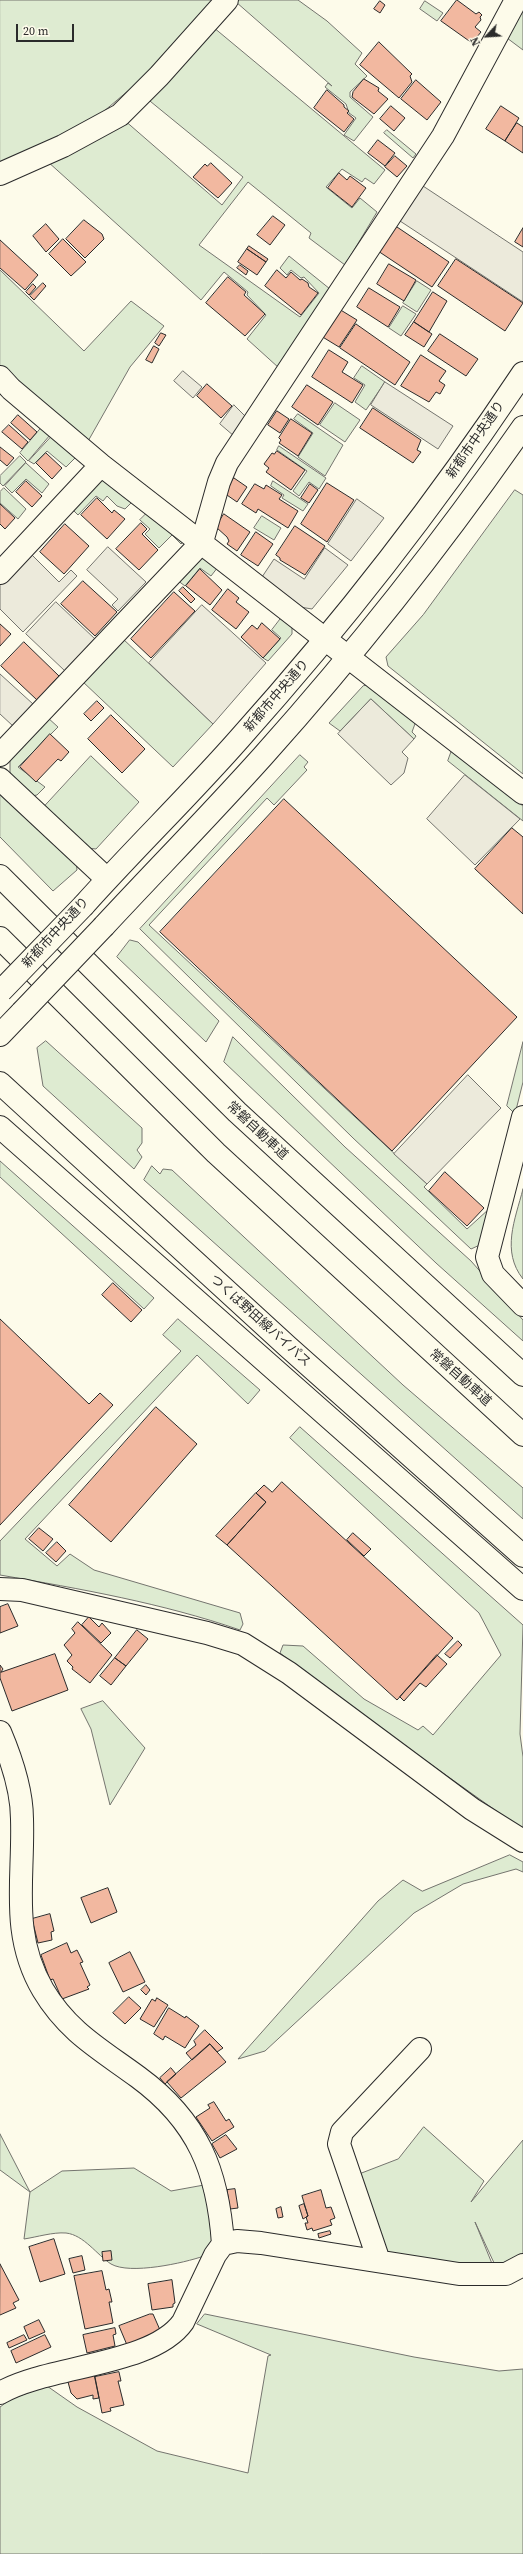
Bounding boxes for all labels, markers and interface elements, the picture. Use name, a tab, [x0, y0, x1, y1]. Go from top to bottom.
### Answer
scale bar	[18, 16, 76, 42]
north arrow	[467, 16, 507, 56]
text: 20 m	[23, 23, 49, 39]
text: N	[467, 34, 484, 48]
street label: 新都市中央通り	[444, 398, 508, 482]
street label: 新都市中央通り	[241, 657, 313, 735]
street label: 新都市中央通り	[19, 894, 93, 972]
street label: 常磐自動車道	[223, 1099, 291, 1163]
street label: つくば野田線バイパス	[206, 1272, 314, 1370]
street label: 常磐自動車道	[426, 1346, 494, 1410]

